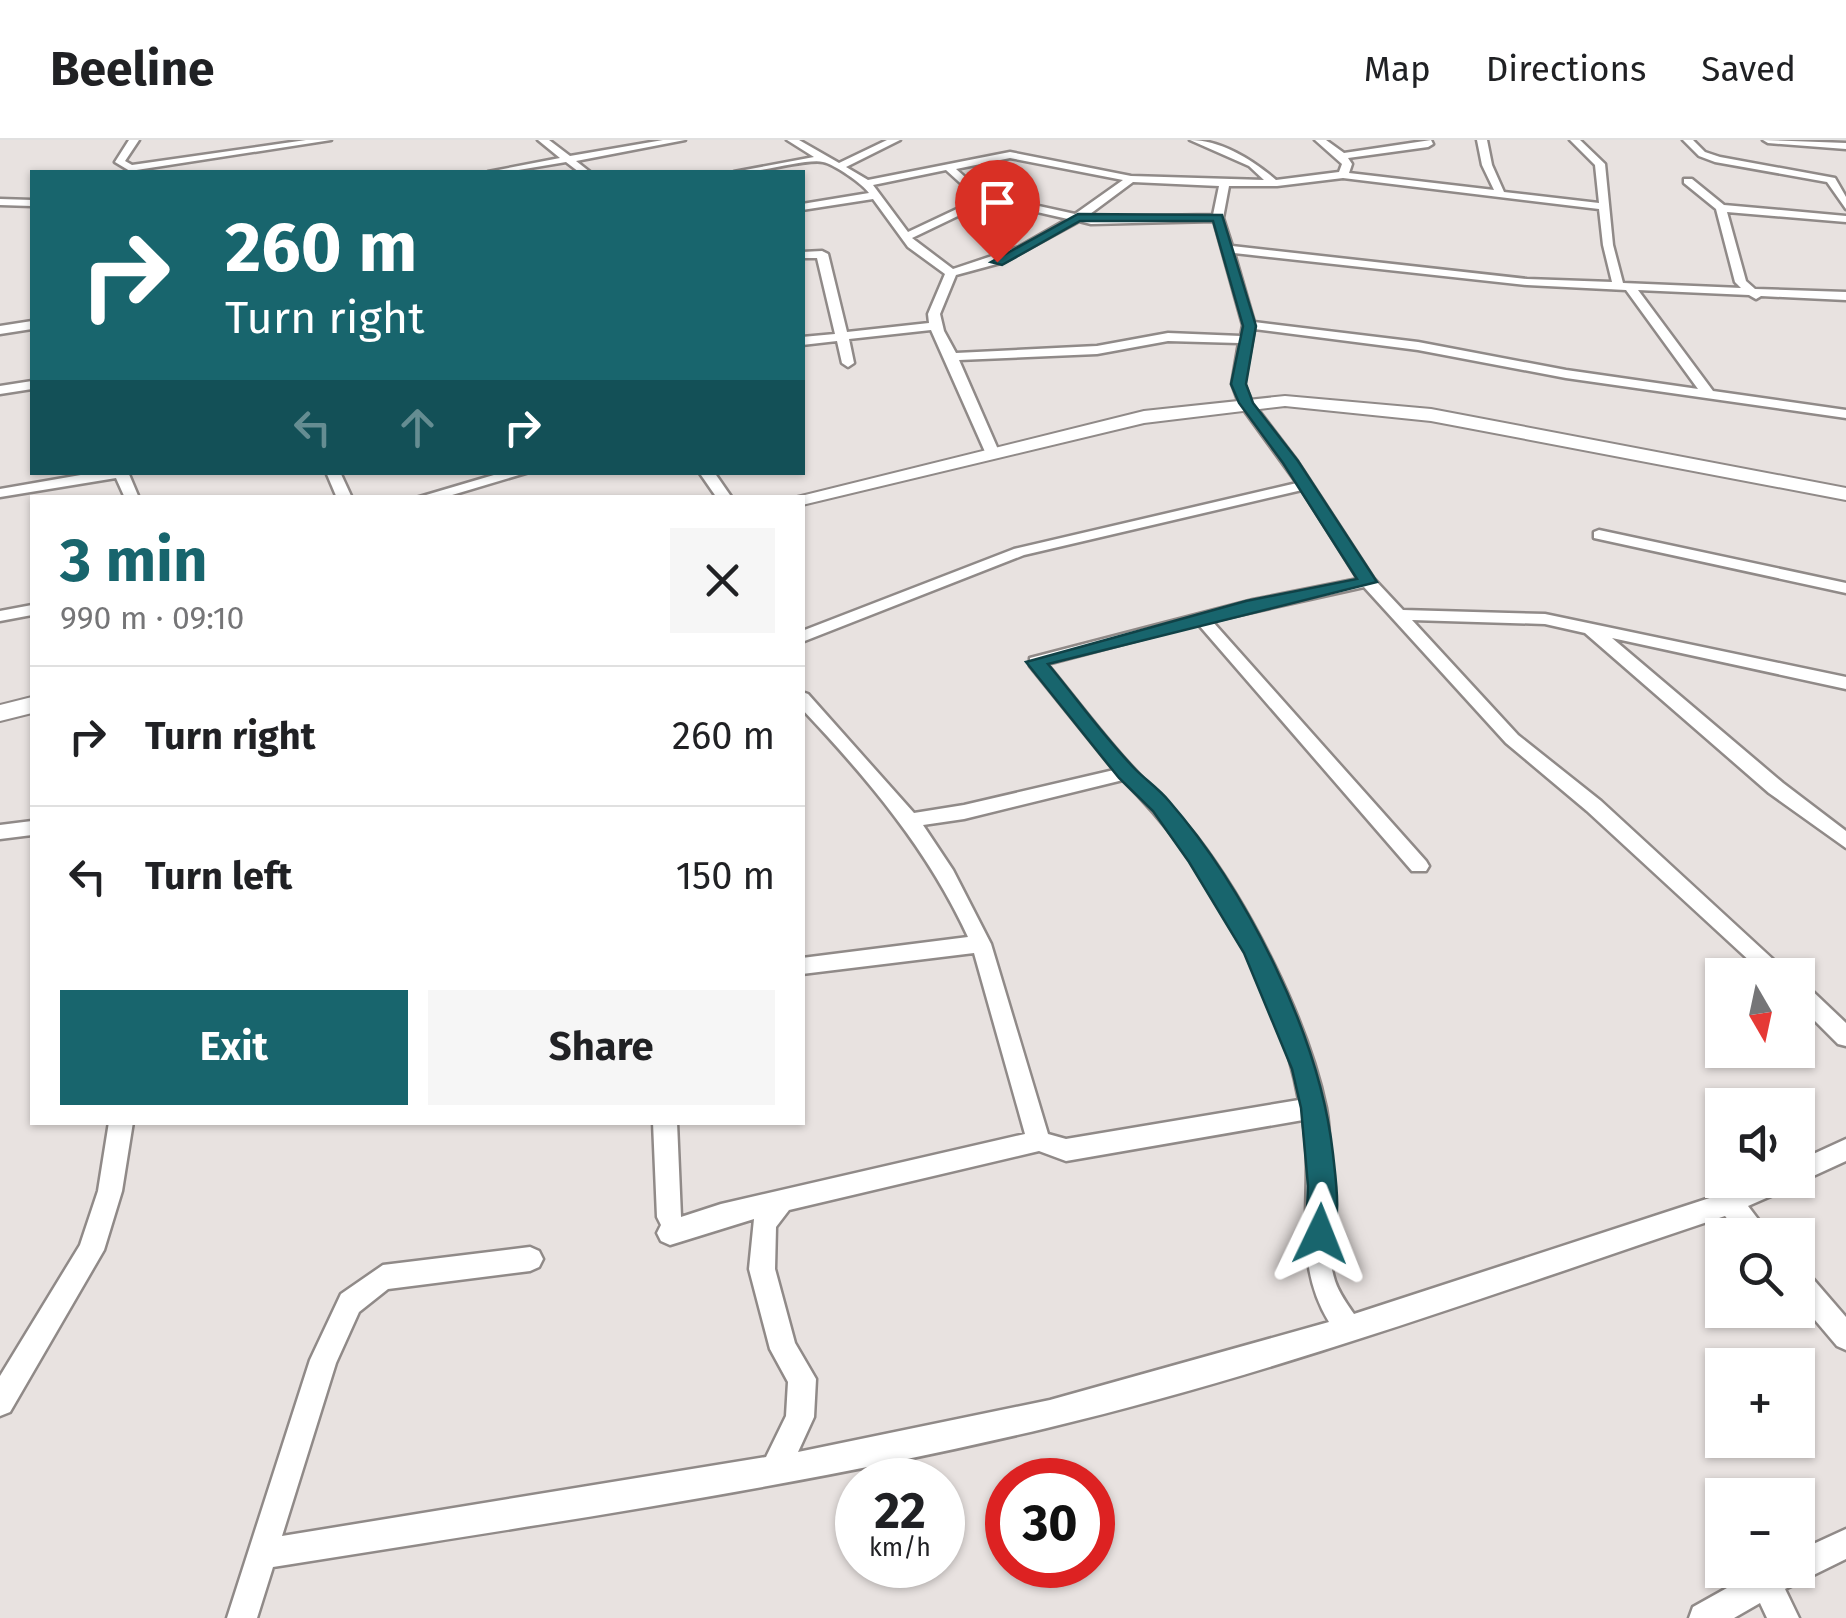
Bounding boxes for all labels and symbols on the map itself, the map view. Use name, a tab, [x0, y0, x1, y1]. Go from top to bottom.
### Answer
pin	[955, 160, 1040, 263]
north arrow	[1705, 958, 1815, 1068]
position arrow	[1268, 1182, 1372, 1286]
speed limit sign: 30	[985, 1458, 1115, 1588]

